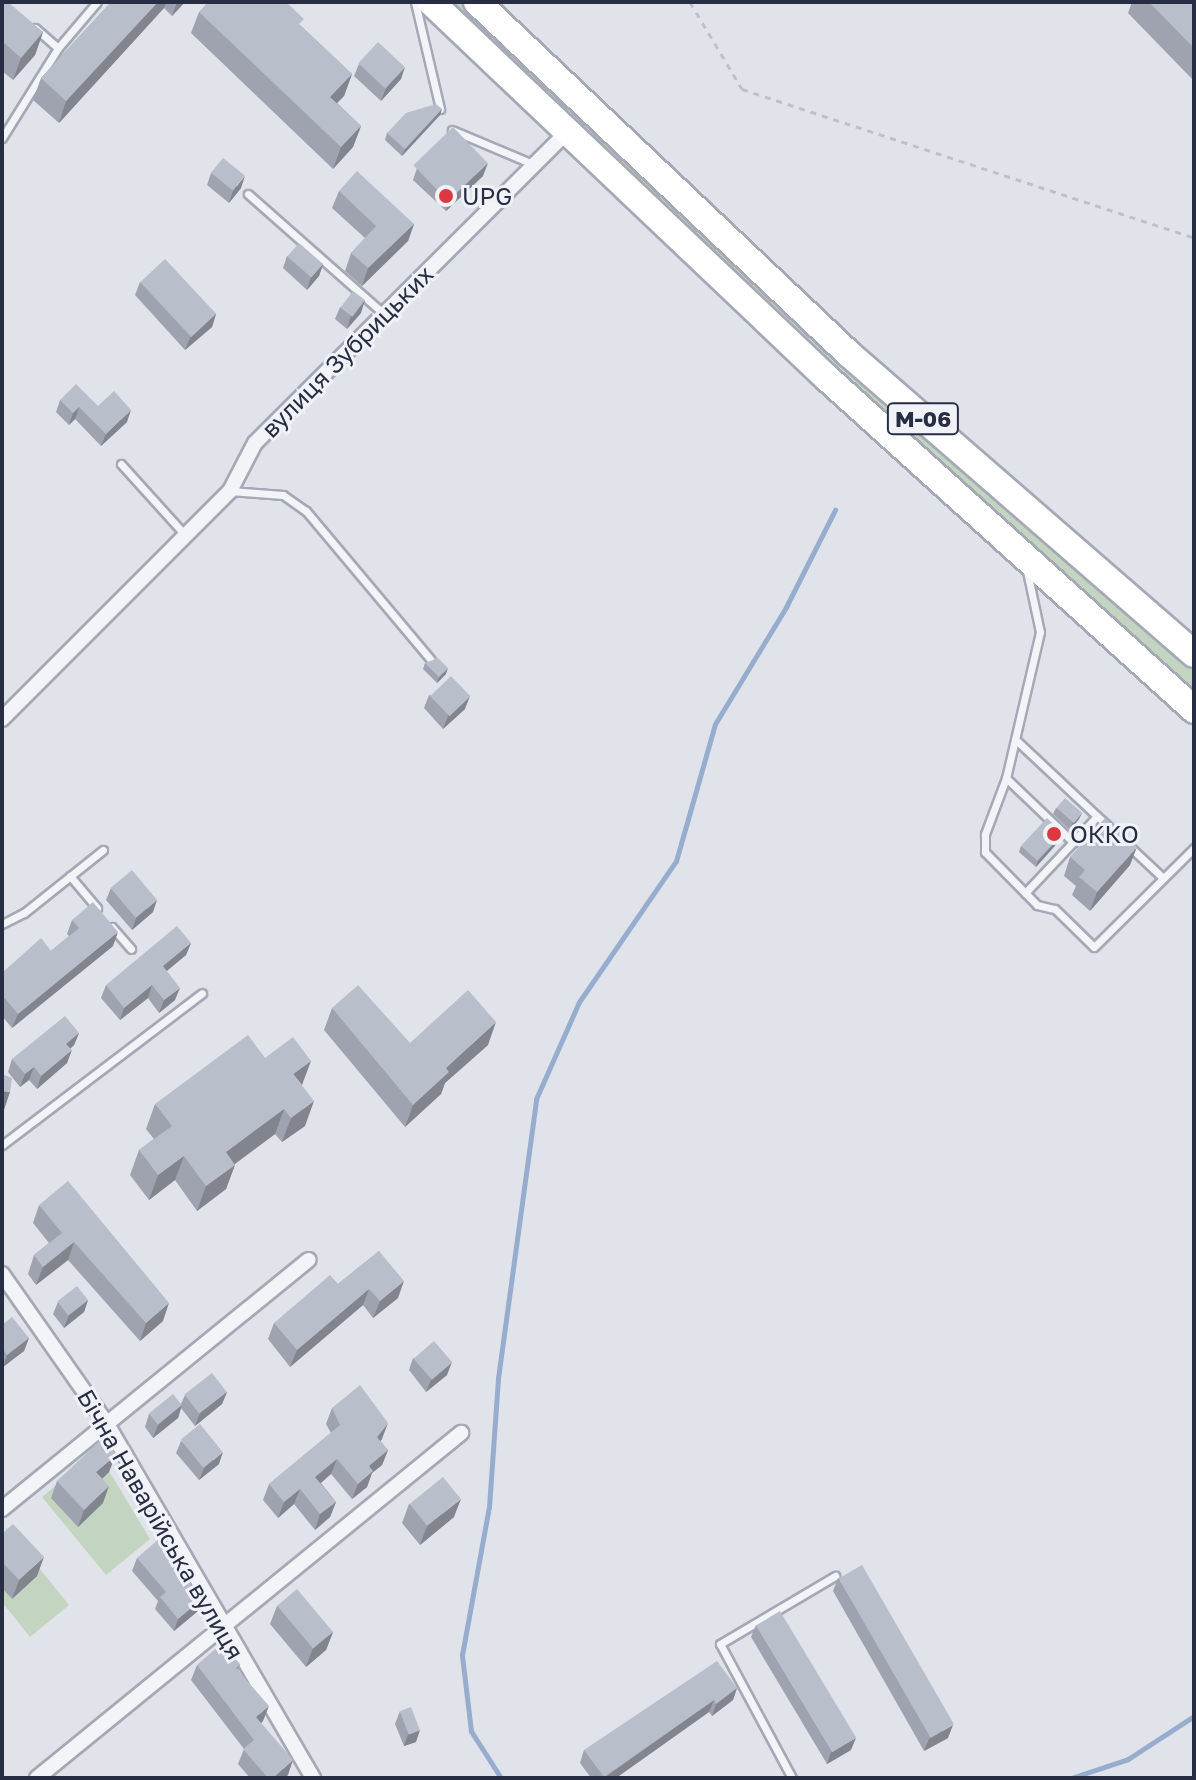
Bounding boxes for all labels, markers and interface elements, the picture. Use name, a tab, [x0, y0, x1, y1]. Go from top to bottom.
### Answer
place label: UPG	[462, 182, 512, 210]
marker: UPG	[437, 187, 455, 205]
street label: вулиця Зубрицьких	[255, 259, 439, 443]
road number: М-06	[885, 401, 961, 437]
place label: ОККО	[1070, 820, 1139, 848]
marker: ОККО	[1045, 825, 1063, 843]
street label: Бічна Наварійська вулиця	[72, 1384, 250, 1664]

